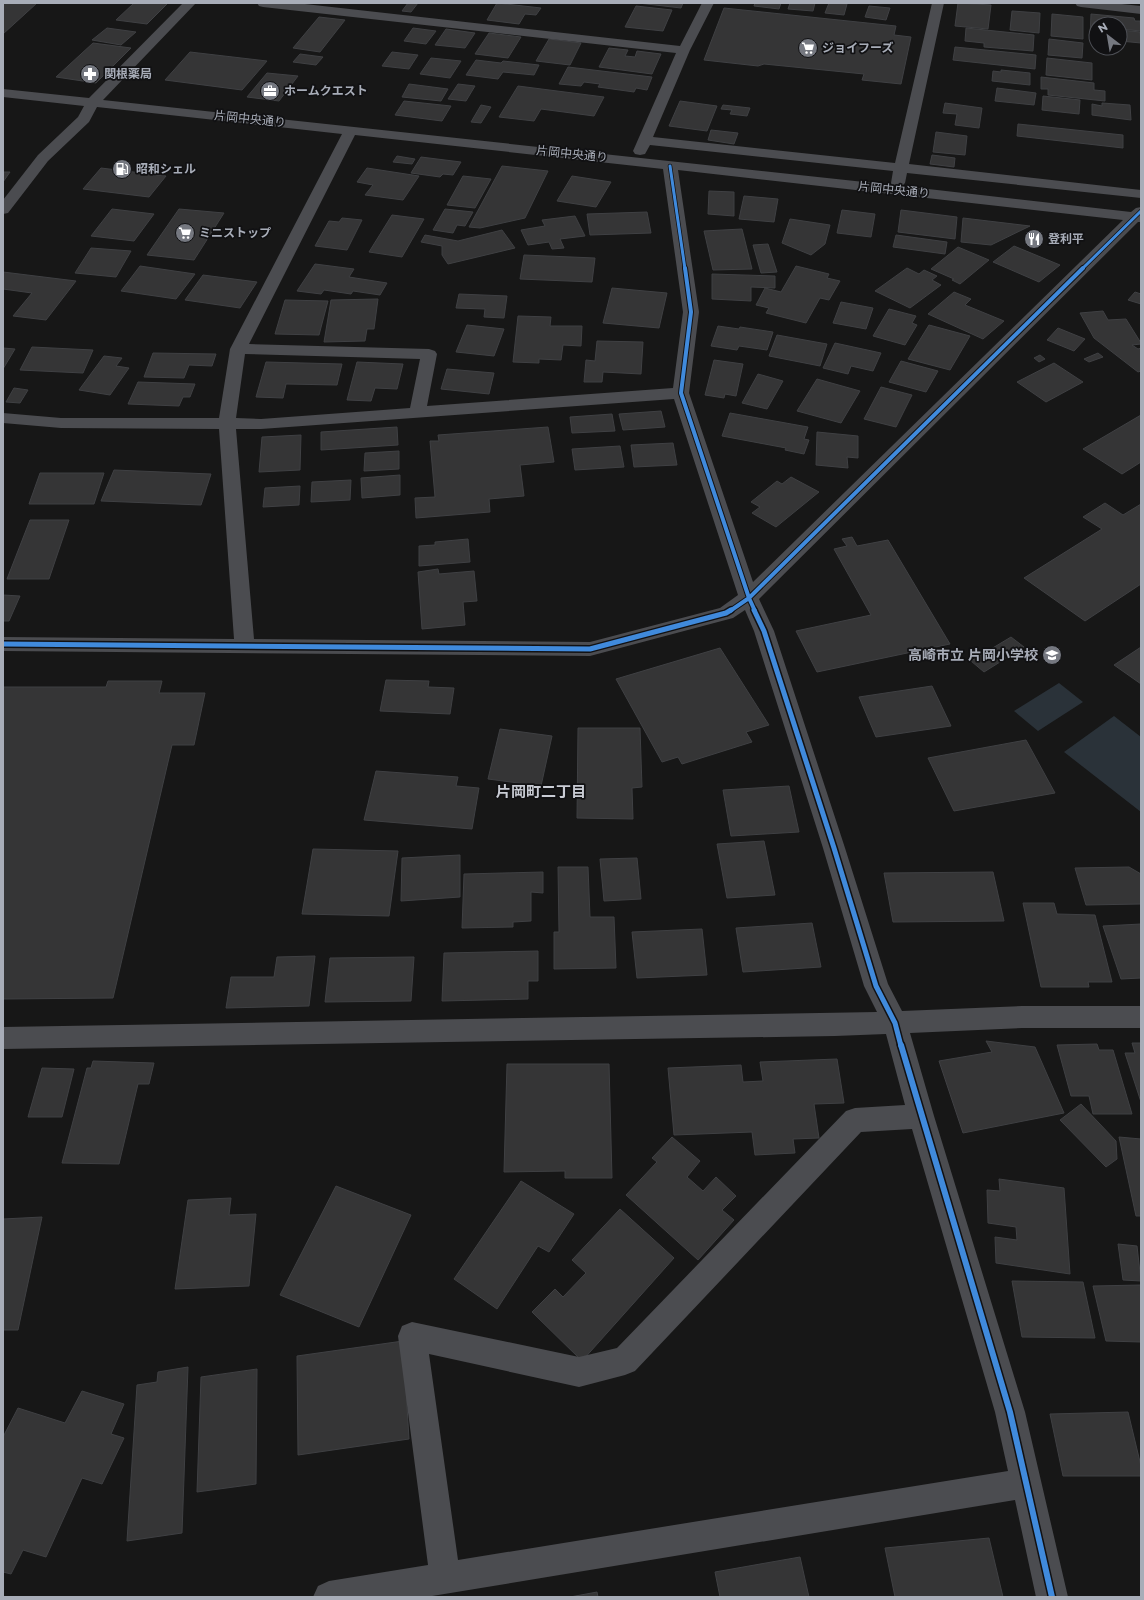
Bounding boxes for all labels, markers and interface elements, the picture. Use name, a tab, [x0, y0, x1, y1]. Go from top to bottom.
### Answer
north arrow	[1088, 16, 1128, 56]
text: N	[1095, 19, 1110, 36]
supermarket icon: ジョイフーズ	[797, 37, 819, 59]
place label: ジョイフーズ	[822, 40, 893, 55]
pharmacy icon: 関根薬局	[79, 63, 101, 85]
place label: 関根薬局	[104, 66, 152, 81]
office icon: ホームクエスト	[259, 80, 281, 102]
place label: ホームクエスト	[284, 83, 368, 98]
street label: 片岡中央通り	[213, 107, 287, 130]
street label: 片岡中央通り	[535, 142, 609, 165]
fuel station icon: 昭和シェル	[111, 158, 133, 180]
place label: 昭和シェル	[136, 161, 196, 176]
street label: 片岡中央通り	[857, 178, 931, 201]
supermarket icon: ミニストップ	[174, 222, 196, 244]
place label: ミニストップ	[199, 225, 271, 240]
restaurant icon: 登利平	[1023, 228, 1045, 250]
place label: 登利平	[1048, 231, 1084, 246]
school or university icon: 高崎市立 片岡小学校	[1041, 644, 1063, 666]
place label: 高崎市立 片岡小学校	[908, 646, 1038, 664]
district label: 片岡町二丁目	[496, 782, 586, 801]

